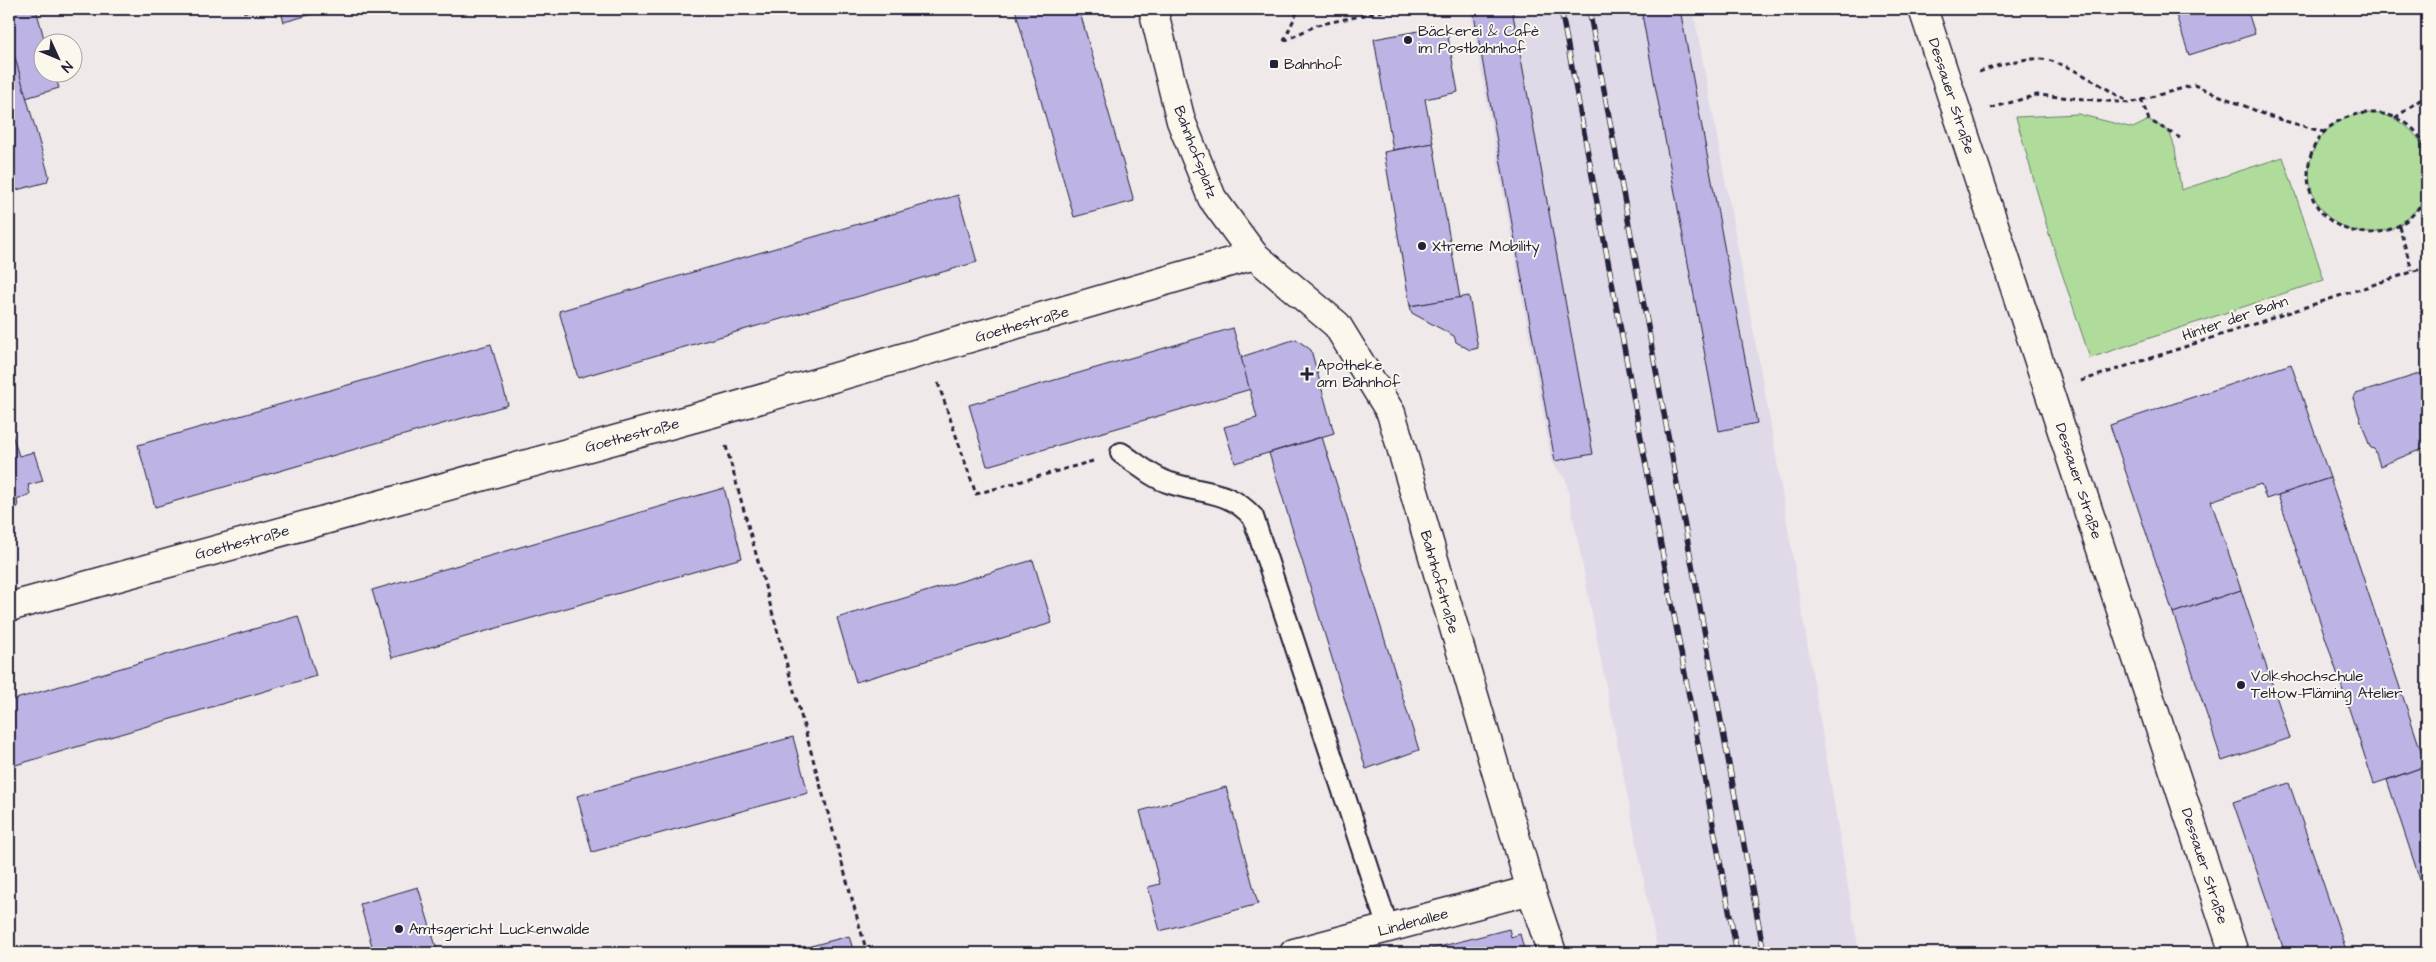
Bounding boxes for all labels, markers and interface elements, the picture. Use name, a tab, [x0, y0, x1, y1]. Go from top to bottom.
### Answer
place label: Bäckerei & Cafè im Postbahnhof	[1418, 21, 1539, 59]
north arrow	[32, 32, 82, 82]
marker: Bäckerei & Cafè im Postbahnhof	[1402, 34, 1414, 46]
street label: Dessauer Straße	[1923, 35, 1980, 157]
place label: Bahnhof	[1284, 54, 1342, 75]
text: N	[56, 56, 77, 77]
marker: Bahnhof	[1268, 58, 1280, 70]
street label: Bahnhofsplatz	[1168, 103, 1223, 202]
place label: Xtreme Mobility	[1432, 236, 1540, 258]
marker: Xtreme Mobility	[1416, 240, 1428, 252]
street label: Hinter der Bahn	[2179, 290, 2291, 346]
street label: Goethestraße	[973, 301, 1072, 348]
place label: Apotheke am Bahnhof	[1317, 355, 1400, 393]
marker: Apotheke am Bahnhof	[1301, 368, 1313, 380]
street label: Goethestraße	[583, 413, 682, 458]
street label: Dessauer Straße	[2050, 420, 2107, 542]
street label: Goethestraße	[193, 520, 292, 565]
street label: Bahnhofstraße	[1415, 528, 1464, 636]
place label: Volkshochschule Teltow-Fläming Atelier	[2251, 666, 2402, 705]
marker: Volkshochschule Teltow-Fläming Atelier	[2235, 679, 2247, 691]
street label: Dessauer Straße	[2176, 805, 2233, 927]
street label: Lindenallee	[1376, 903, 1451, 942]
place label: Amtsgericht Luckenwalde	[409, 919, 590, 941]
marker: Amtsgericht Luckenwalde	[393, 923, 405, 935]

